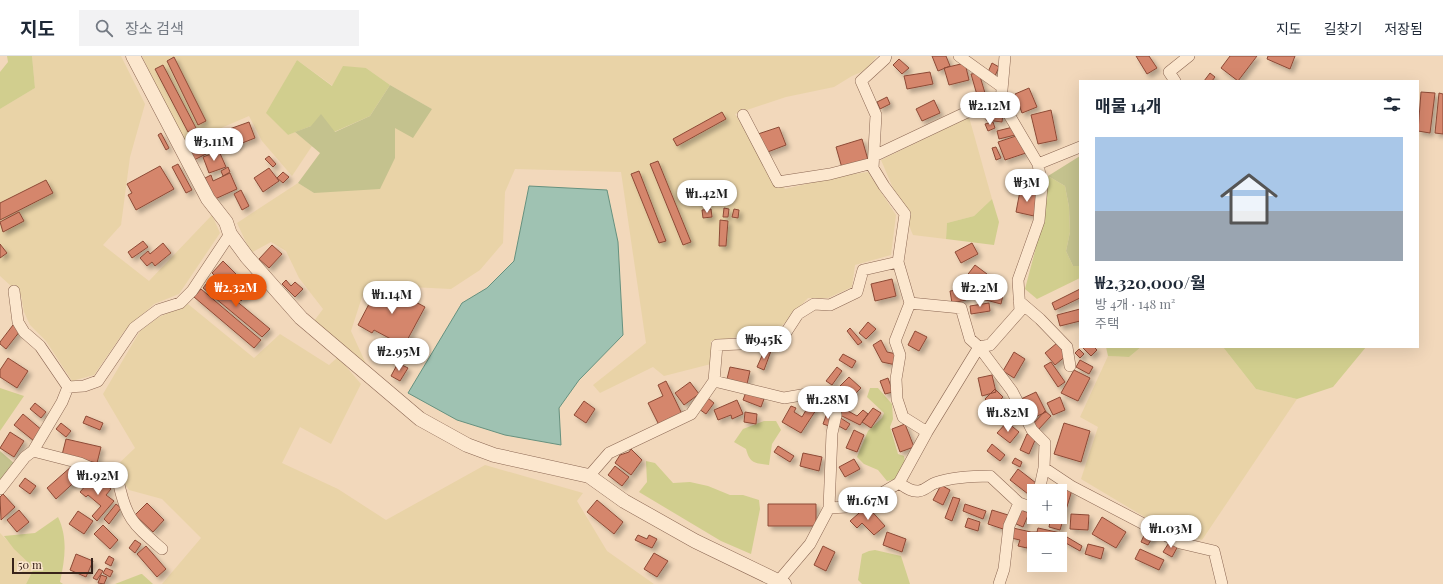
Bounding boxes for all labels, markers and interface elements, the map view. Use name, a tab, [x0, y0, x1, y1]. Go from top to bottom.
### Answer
search box	[79, 10, 359, 46]
text: 지도	[20, 15, 55, 41]
icon: search	[93, 17, 115, 39]
text: 장소 검색	[125, 18, 184, 38]
text: 지도	[1276, 19, 1302, 38]
text: 길찾기	[1324, 19, 1362, 38]
text: 저장됨	[1384, 19, 1423, 38]
pin: ₩2.12M	[957, 92, 1023, 126]
icon: filters	[1381, 93, 1403, 115]
text: 매물 14개	[1095, 94, 1161, 116]
text: ₩2.12M	[969, 96, 1011, 113]
pin: ₩3.11M	[181, 128, 247, 162]
text: ₩3.11M	[194, 132, 234, 149]
icon: home	[1213, 163, 1285, 235]
pin: ₩3M	[1008, 169, 1046, 203]
text: ₩3M	[1014, 173, 1040, 190]
pin: ₩1.42M	[674, 180, 740, 214]
text: ₩1.42M	[686, 184, 728, 201]
text: ₩2,320,000/월	[1095, 271, 1206, 293]
pin: ₩2.32M	[203, 274, 269, 308]
pin: ₩2.2M	[952, 274, 1008, 308]
text: ₩2.32M	[215, 278, 257, 295]
text: ₩2.2M	[962, 278, 998, 295]
pin: ₩1.14M	[359, 281, 425, 315]
text: ₩1.14M	[372, 285, 412, 302]
text: 방 4개 · 148 m²	[1095, 295, 1175, 312]
text: 주택	[1095, 314, 1119, 331]
pin: ₩945K	[736, 326, 792, 360]
text: ₩945K	[746, 330, 782, 347]
pin: ₩2.95M	[366, 338, 432, 372]
text: ₩2.95M	[377, 342, 421, 359]
pin: ₩1.28M	[795, 386, 861, 420]
text: ₩1.28M	[807, 390, 849, 407]
pin: ₩1.82M	[975, 399, 1041, 433]
text: ₩1.82M	[987, 403, 1029, 420]
pin: ₩1.92M	[65, 462, 131, 496]
text: ₩1.92M	[77, 466, 119, 483]
map controls	[1027, 484, 1067, 572]
button: +	[1027, 484, 1067, 524]
pin: ₩1.67M	[835, 487, 901, 521]
text: ₩1.67M	[847, 491, 889, 508]
pin: ₩1.03M	[1138, 515, 1204, 549]
text: ₩1.03M	[1150, 519, 1192, 536]
button: −	[1027, 532, 1067, 572]
scale bar	[12, 556, 93, 575]
text: 50 m	[18, 557, 42, 572]

